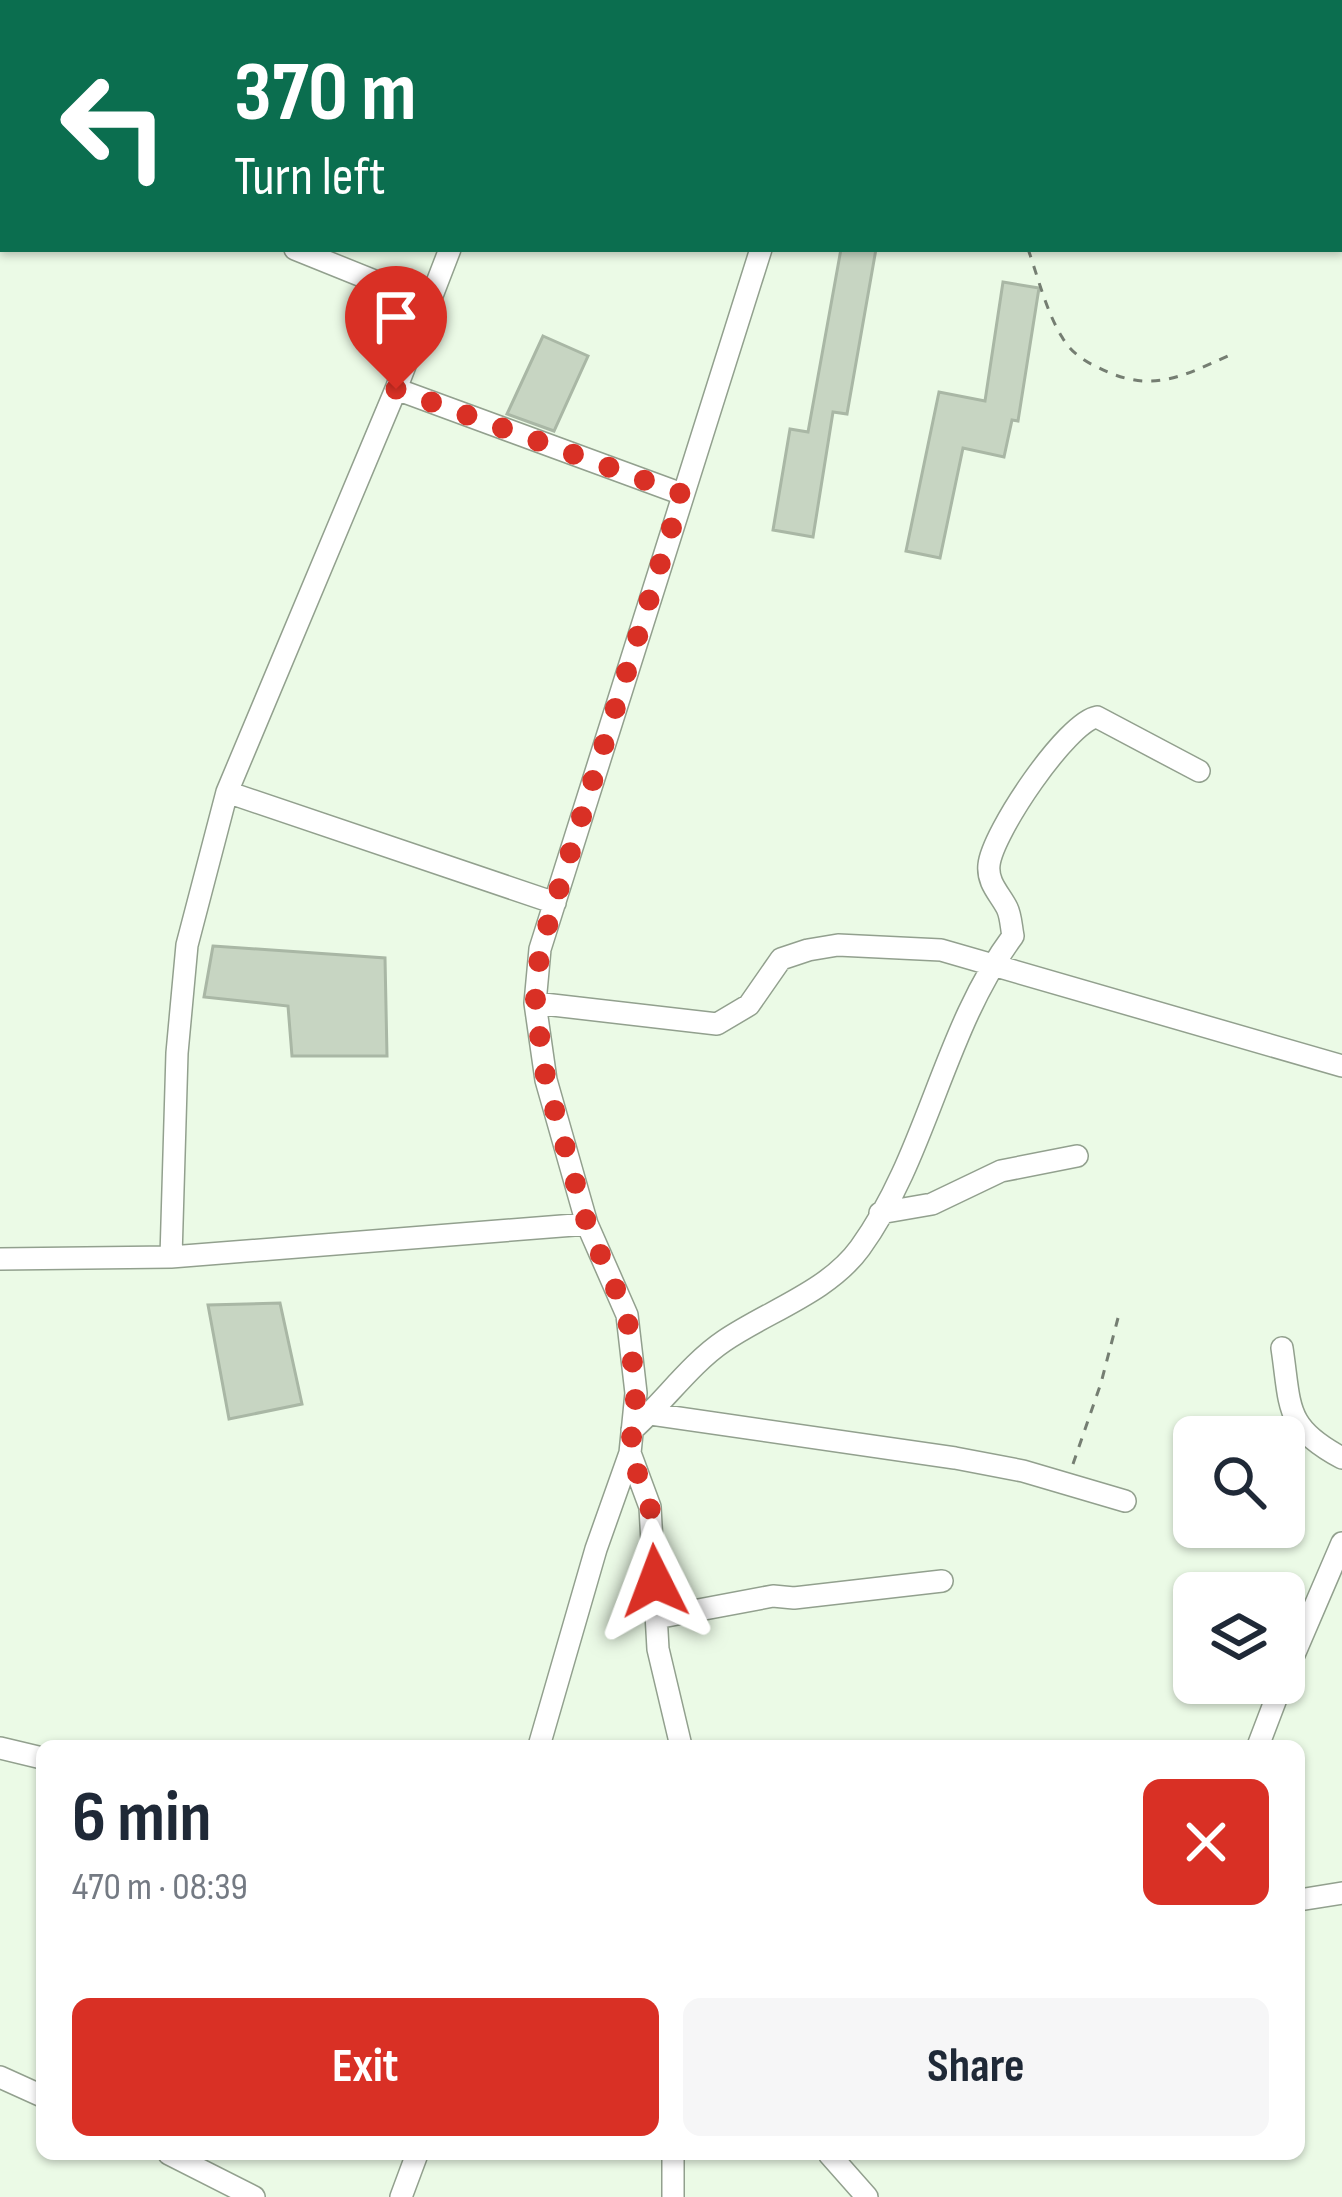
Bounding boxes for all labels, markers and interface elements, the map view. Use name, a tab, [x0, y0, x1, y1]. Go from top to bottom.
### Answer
text: 370 m	[234, 43, 417, 144]
icon: left	[36, 48, 192, 204]
text: Turn left	[234, 145, 386, 210]
pin	[345, 266, 447, 389]
icon: arrive	[363, 284, 429, 350]
map controls	[1173, 1416, 1305, 1704]
button: search	[1173, 1416, 1305, 1548]
position arrow	[592, 1518, 718, 1644]
button: layers	[1173, 1572, 1305, 1704]
text: 6 min	[72, 1775, 212, 1862]
button: close	[1143, 1779, 1269, 1905]
text: 470 m · 08:39	[72, 1864, 248, 1911]
button: Exit	[72, 1998, 659, 2136]
button: Share	[683, 1998, 1269, 2136]

